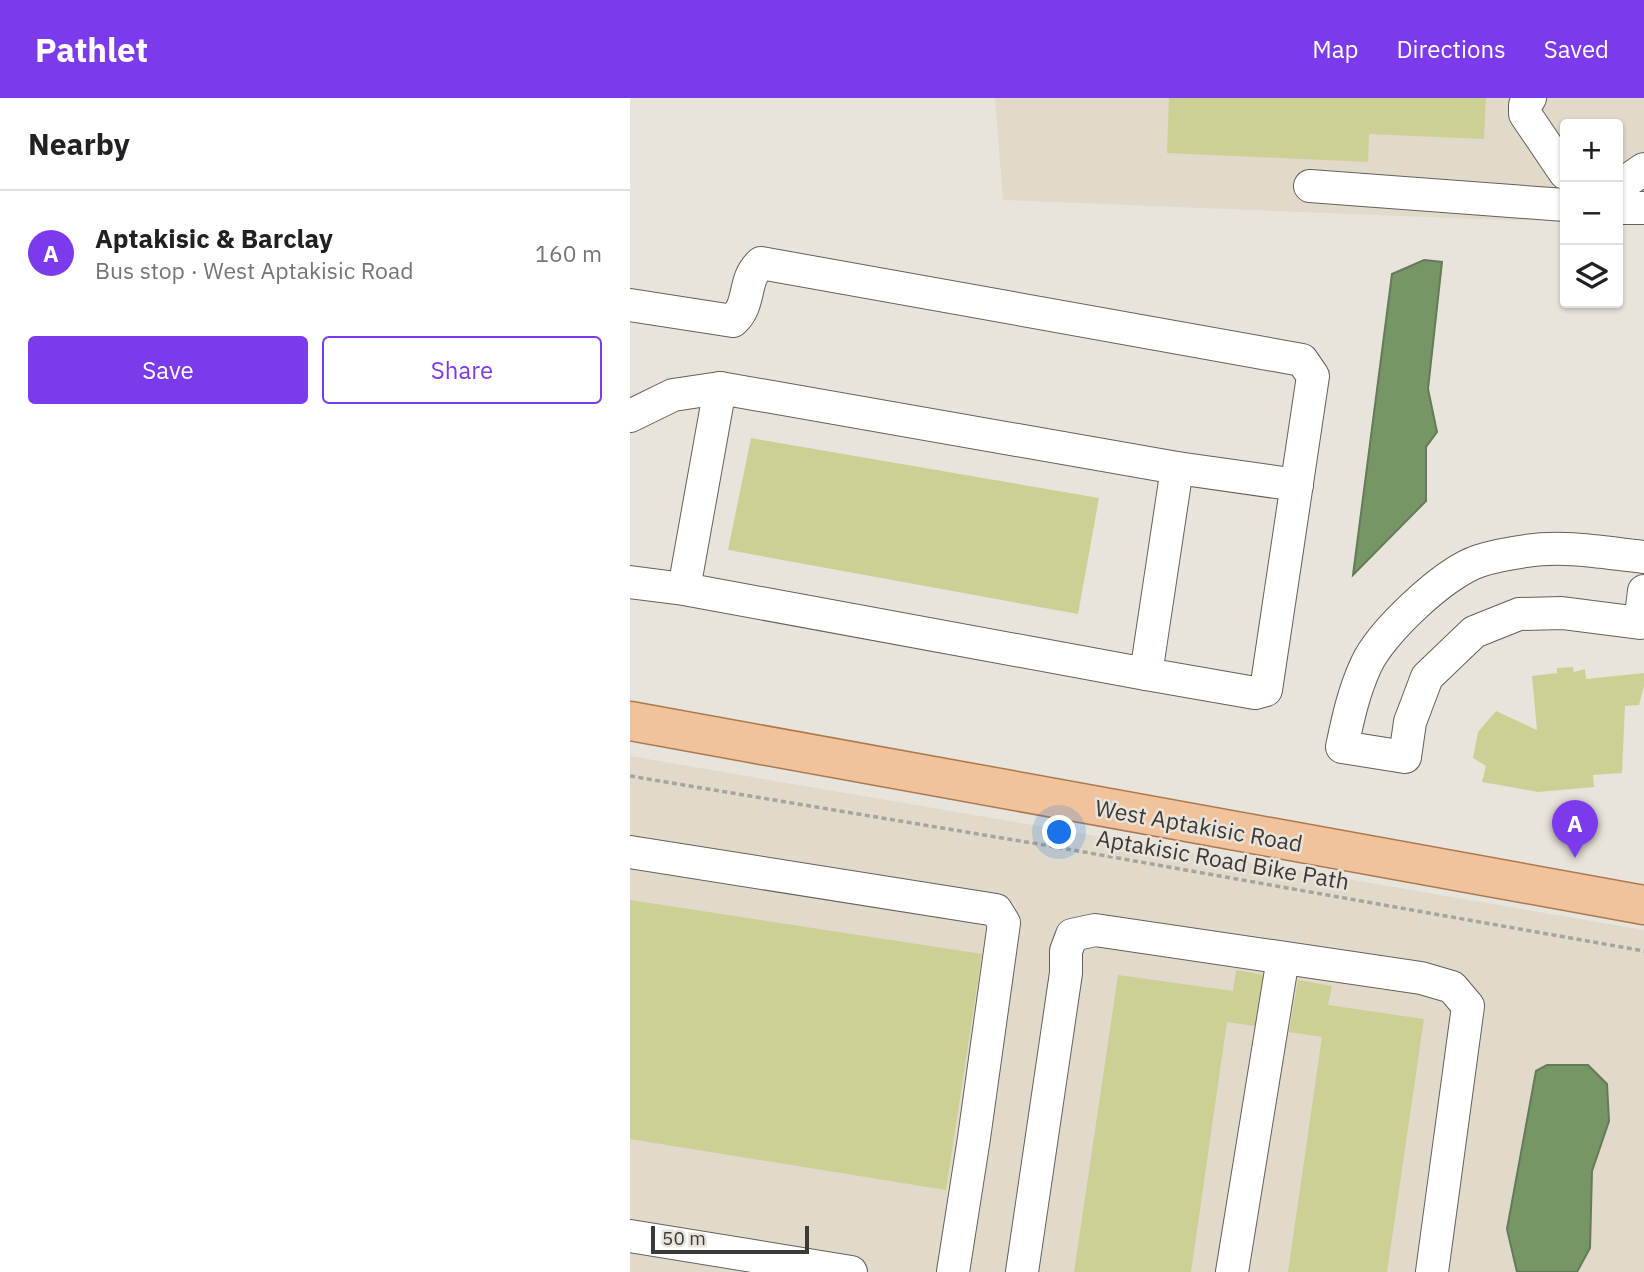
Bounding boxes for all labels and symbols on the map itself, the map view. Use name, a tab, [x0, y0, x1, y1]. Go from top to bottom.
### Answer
street label: West Aptakisic Road	[1093, 792, 1305, 858]
pin: A	[1552, 800, 1598, 858]
your location	[1042, 815, 1076, 849]
street label: Aptakisic Road Bike Path	[1094, 822, 1352, 896]
scale bar	[651, 1223, 808, 1255]

